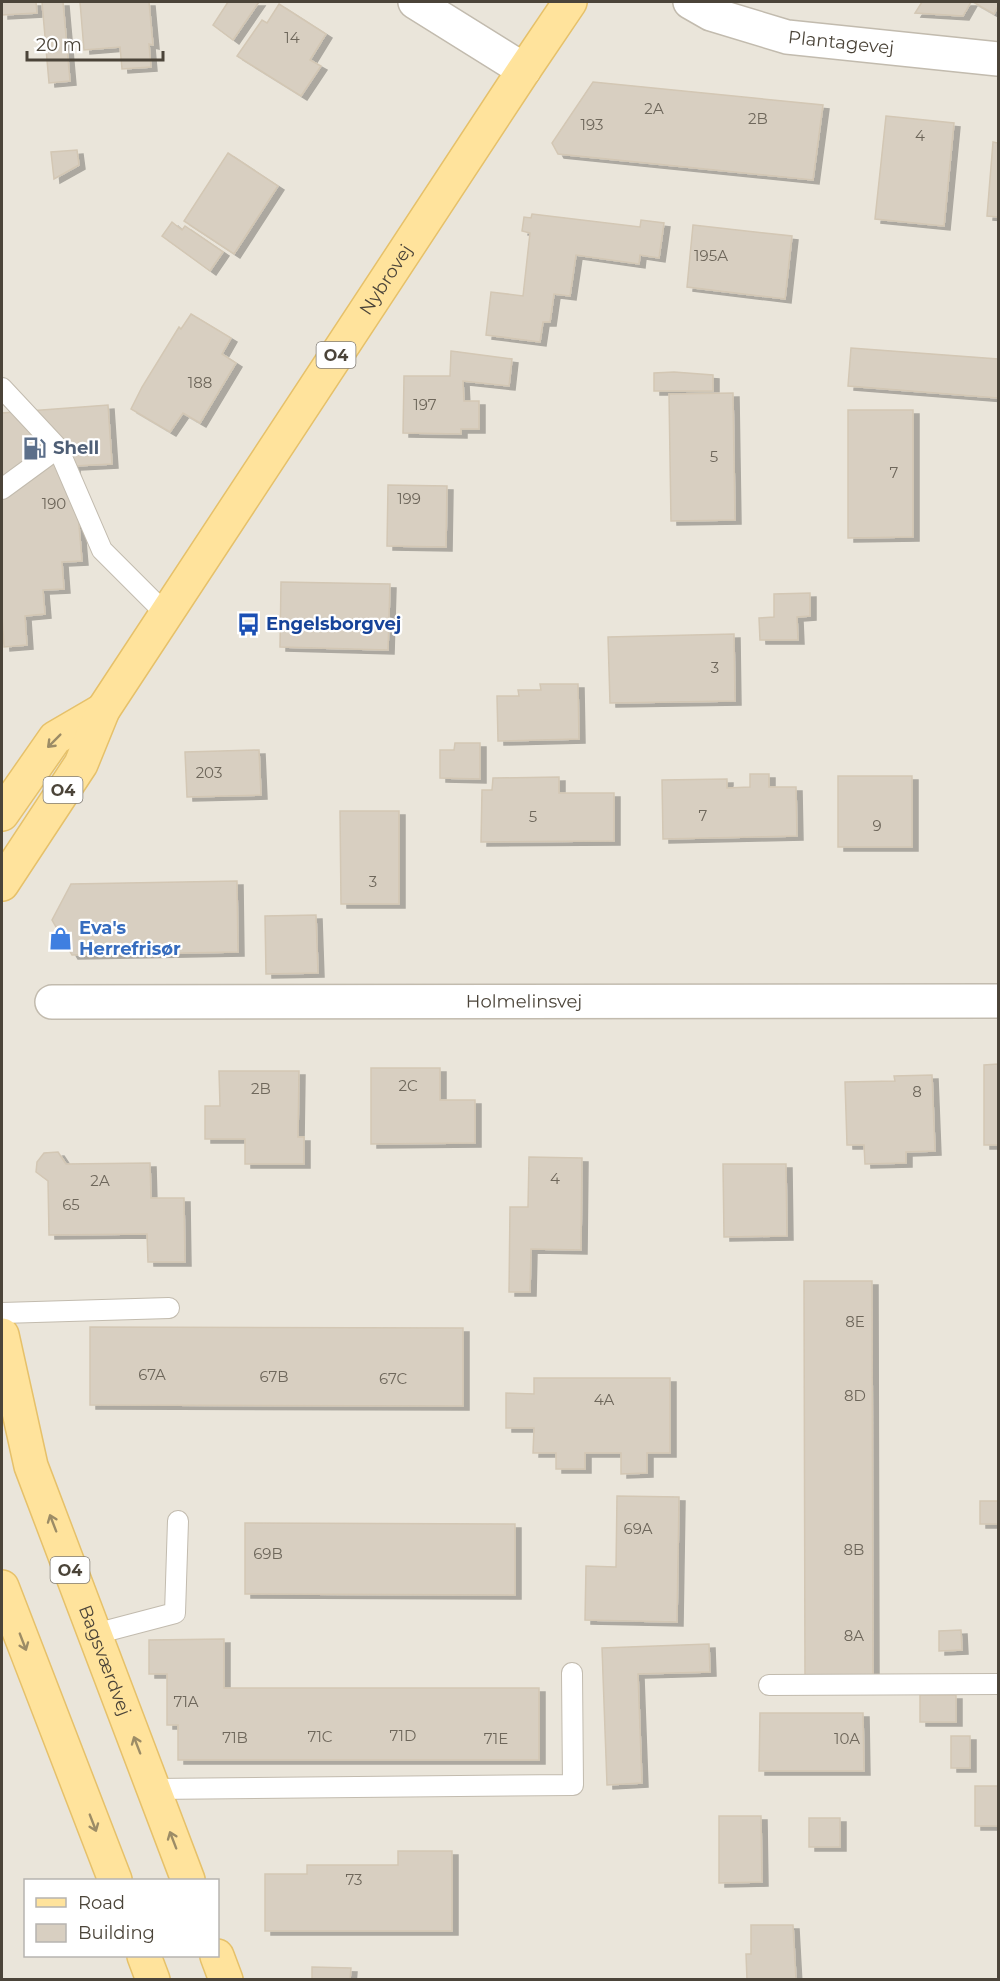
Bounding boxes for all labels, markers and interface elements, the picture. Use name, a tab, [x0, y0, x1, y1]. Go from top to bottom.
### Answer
scale bar	[27, 24, 164, 62]
street label: Plantagevej	[787, 26, 895, 59]
house number: 14	[284, 28, 300, 47]
text: 20 m	[36, 34, 82, 56]
house number: 2A	[644, 99, 664, 118]
house number: 2B	[748, 109, 768, 128]
house number: 193	[581, 115, 603, 134]
house number: 4	[915, 126, 925, 145]
street label: Nybrovej	[355, 240, 417, 319]
house number: 195A	[694, 246, 728, 265]
road number: O4	[316, 342, 356, 368]
house number: 188	[188, 373, 212, 392]
house number: 197	[413, 395, 437, 414]
fuel station icon: Shell	[22, 435, 48, 461]
place label: Shell	[53, 437, 99, 459]
house number: 5	[710, 447, 718, 466]
house number: 7	[890, 463, 899, 482]
house number: 199	[397, 489, 421, 508]
house number: 190	[42, 494, 66, 513]
bus stop icon: Engelsborgvej	[235, 611, 261, 637]
place label: Engelsborgvej	[266, 613, 401, 635]
house number: 3	[711, 658, 719, 677]
one-way arrow	[47, 734, 62, 749]
house number: 203	[196, 763, 222, 782]
road number: O4	[44, 777, 82, 803]
house number: 7	[699, 806, 708, 825]
house number: 5	[529, 807, 537, 826]
house number: 9	[872, 816, 882, 835]
house number: 3	[369, 872, 377, 891]
place label: Eva's Herrefrisør	[79, 917, 181, 960]
shop icon: Eva's Herrefrisør	[48, 925, 74, 951]
street label: Holmelinsvej	[466, 990, 582, 1013]
house number: 2C	[398, 1076, 418, 1095]
house number: 2B	[251, 1079, 271, 1098]
house number: 8	[912, 1082, 922, 1101]
house number: 4	[550, 1169, 560, 1188]
house number: 2A	[90, 1171, 110, 1190]
house number: 65	[62, 1195, 80, 1214]
house number: 8E	[845, 1312, 865, 1331]
house number: 67A	[138, 1365, 166, 1384]
house number: 67B	[259, 1367, 289, 1386]
house number: 67C	[379, 1369, 407, 1388]
house number: 8D	[844, 1386, 866, 1405]
house number: 4A	[594, 1390, 615, 1409]
one-way arrow	[46, 1514, 57, 1533]
house number: 69A	[624, 1519, 653, 1538]
house number: 8B	[844, 1540, 864, 1559]
house number: 69B	[253, 1544, 283, 1563]
road number: O4	[50, 1557, 90, 1583]
street label: Bagsværdvej	[74, 1602, 136, 1719]
house number: 8A	[844, 1626, 864, 1645]
one-way arrow	[18, 1632, 29, 1650]
house number: 71A	[173, 1692, 199, 1711]
house number: 71D	[390, 1726, 416, 1745]
house number: 71C	[307, 1727, 333, 1746]
house number: 71B	[222, 1728, 248, 1747]
house number: 71E	[484, 1729, 508, 1748]
house number: 10A	[834, 1729, 860, 1748]
one-way arrow	[131, 1736, 142, 1755]
one-way arrow	[88, 1814, 99, 1832]
one-way arrow	[167, 1831, 178, 1850]
house number: 73	[345, 1870, 363, 1889]
legend	[24, 1879, 219, 1957]
text: Road	[78, 1892, 125, 1914]
text: Building	[78, 1922, 155, 1944]

